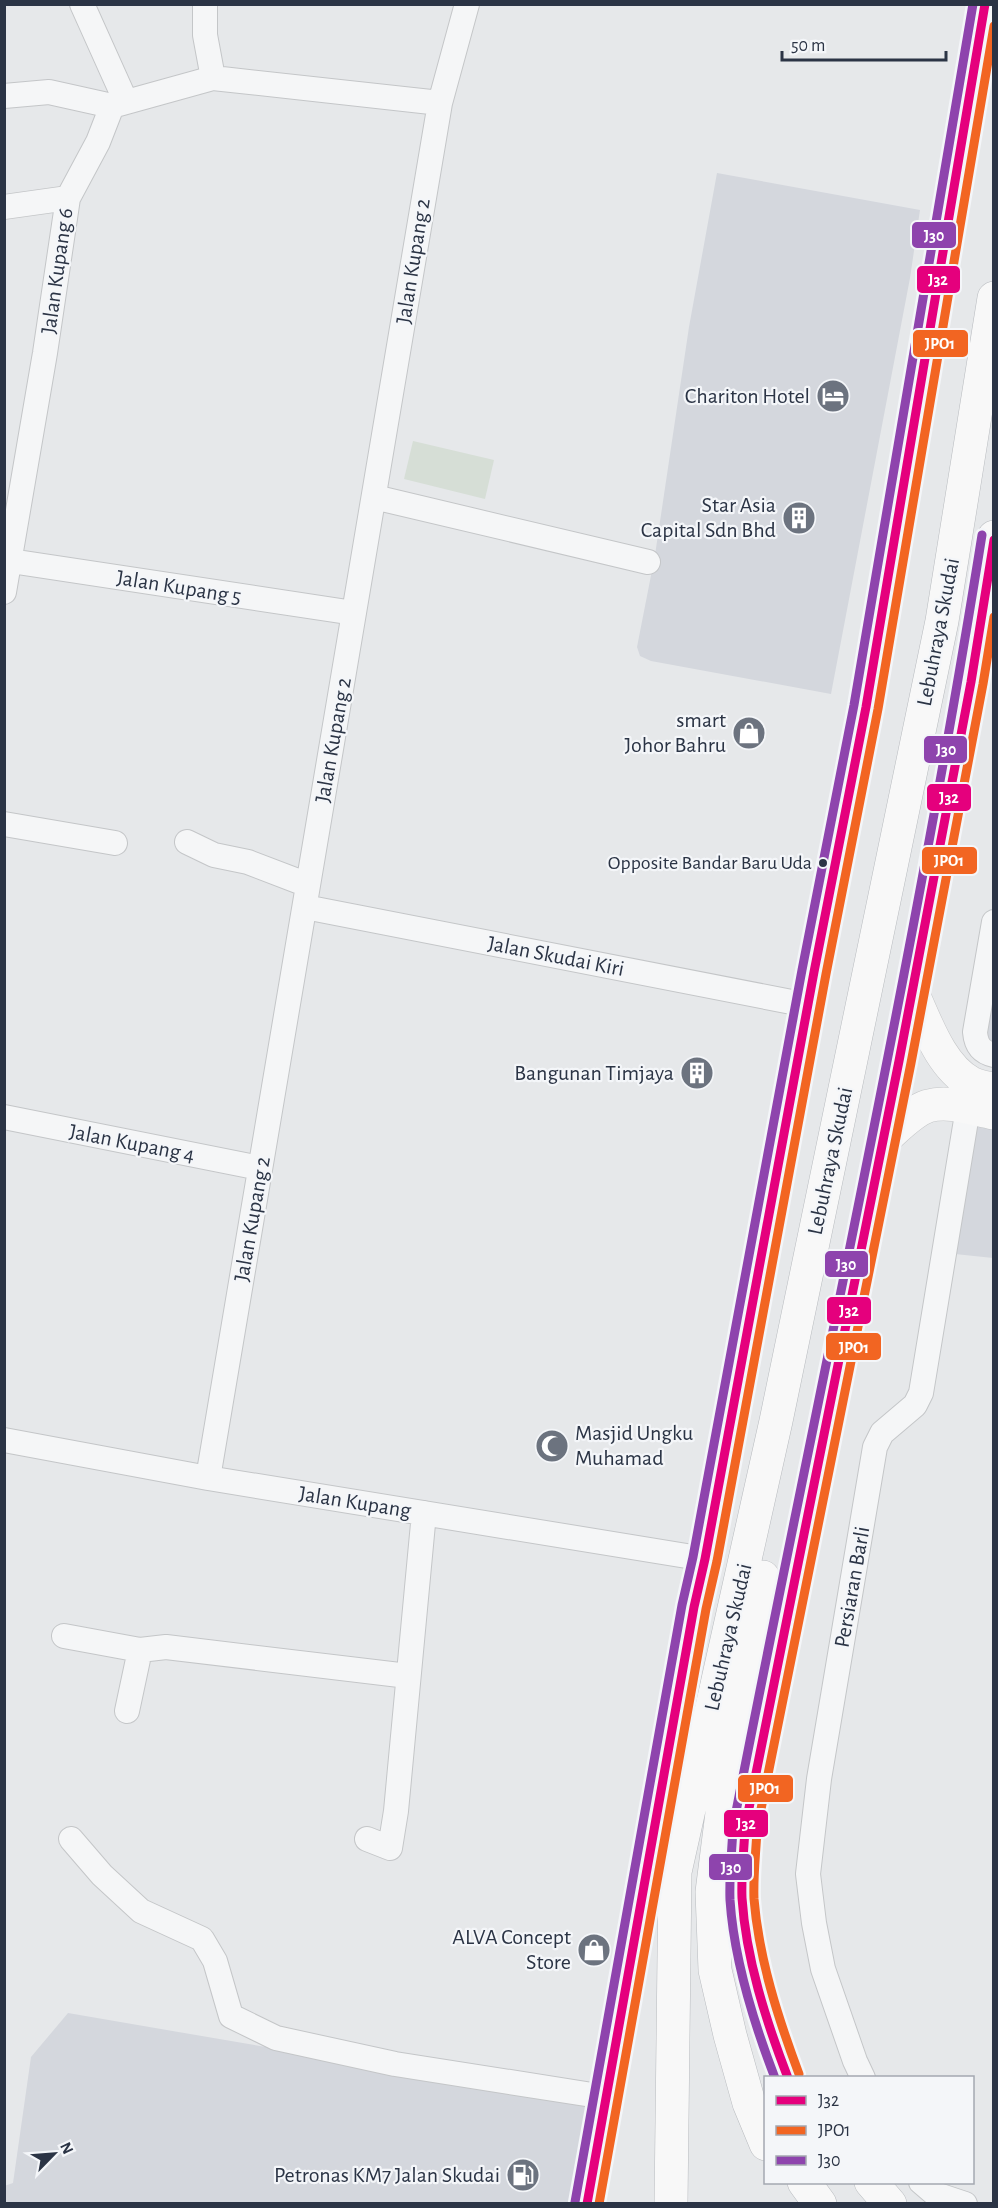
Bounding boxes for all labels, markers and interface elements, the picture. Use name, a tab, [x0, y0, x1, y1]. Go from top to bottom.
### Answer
scale bar	[782, 24, 946, 62]
text: 50 m	[791, 37, 825, 55]
street label: Jalan Kupang 2	[392, 197, 434, 325]
street label: Jalan Kupang 6	[37, 207, 77, 335]
line badge: J30	[911, 221, 957, 249]
text: J30	[924, 228, 944, 244]
line badge: J32	[916, 265, 961, 294]
text: J32	[928, 272, 948, 288]
line badge: JPO1	[912, 329, 969, 358]
text: JPO1	[925, 336, 955, 352]
hotel icon: Chariton Hotel	[815, 378, 851, 414]
place label: Chariton Hotel	[685, 385, 810, 407]
place label: Star Asia Capital Sdn Bhd	[641, 494, 776, 541]
building icon: Star Asia Capital Sdn Bhd	[781, 500, 817, 536]
street label: Lebuhraya Skudai	[913, 556, 963, 708]
street label: Jalan Kupang 5	[115, 566, 243, 608]
street label: Jalan Kupang 2	[311, 676, 355, 804]
place label: smart Johor Bahru	[625, 709, 726, 756]
shop icon: smart Johor Bahru	[731, 715, 767, 751]
line badge: J30	[923, 735, 968, 764]
text: J30	[936, 742, 956, 758]
line badge: J32	[926, 783, 972, 812]
text: J32	[939, 790, 959, 806]
line badge: JPO1	[921, 846, 978, 875]
place label: Opposite Bandar Baru Uda	[608, 853, 812, 873]
text: JPO1	[934, 853, 964, 869]
marker: Opposite Bandar Baru Uda	[817, 857, 829, 869]
street label: Jalan Skudai Kiri	[486, 932, 626, 980]
building icon: Bangunan Timjaya	[679, 1055, 715, 1091]
place label: Bangunan Timjaya	[514, 1062, 674, 1084]
street label: Lebuhraya Skudai	[804, 1085, 856, 1237]
street label: Jalan Kupang 4	[67, 1120, 197, 1166]
street label: Jalan Kupang 2	[230, 1155, 274, 1283]
line badge: J30	[824, 1250, 869, 1278]
text: J30	[836, 1257, 856, 1273]
line badge: J32	[826, 1296, 872, 1325]
text: J32	[839, 1303, 859, 1319]
line badge: JPO1	[825, 1332, 882, 1361]
text: JPO1	[839, 1340, 869, 1356]
place label: Masjid Ungku Muhamad	[575, 1422, 693, 1469]
mosque icon: Masjid Ungku Muhamad	[534, 1428, 570, 1464]
street label: Jalan Kupang	[297, 1482, 413, 1522]
street label: Persiaran Barli	[831, 1525, 873, 1649]
street label: Lebuhraya Skudai	[700, 1561, 756, 1713]
line badge: JPO1	[737, 1774, 794, 1803]
text: JPO1	[750, 1781, 780, 1797]
line badge: J32	[723, 1809, 769, 1838]
text: J32	[736, 1816, 756, 1832]
line badge: J30	[708, 1853, 753, 1881]
text: J30	[721, 1860, 741, 1876]
place label: ALVA Concept Store	[452, 1926, 571, 1973]
shop icon: ALVA Concept Store	[576, 1932, 612, 1968]
legend	[764, 2076, 974, 2184]
text: J32	[818, 2092, 839, 2110]
text: JPO1	[818, 2122, 851, 2140]
north arrow	[24, 2124, 84, 2184]
text: N	[57, 2140, 76, 2157]
text: J30	[818, 2152, 841, 2170]
fuel station icon: Petronas KM7 Jalan Skudai	[505, 2157, 541, 2193]
place label: Petronas KM7 Jalan Skudai	[274, 2164, 500, 2186]

